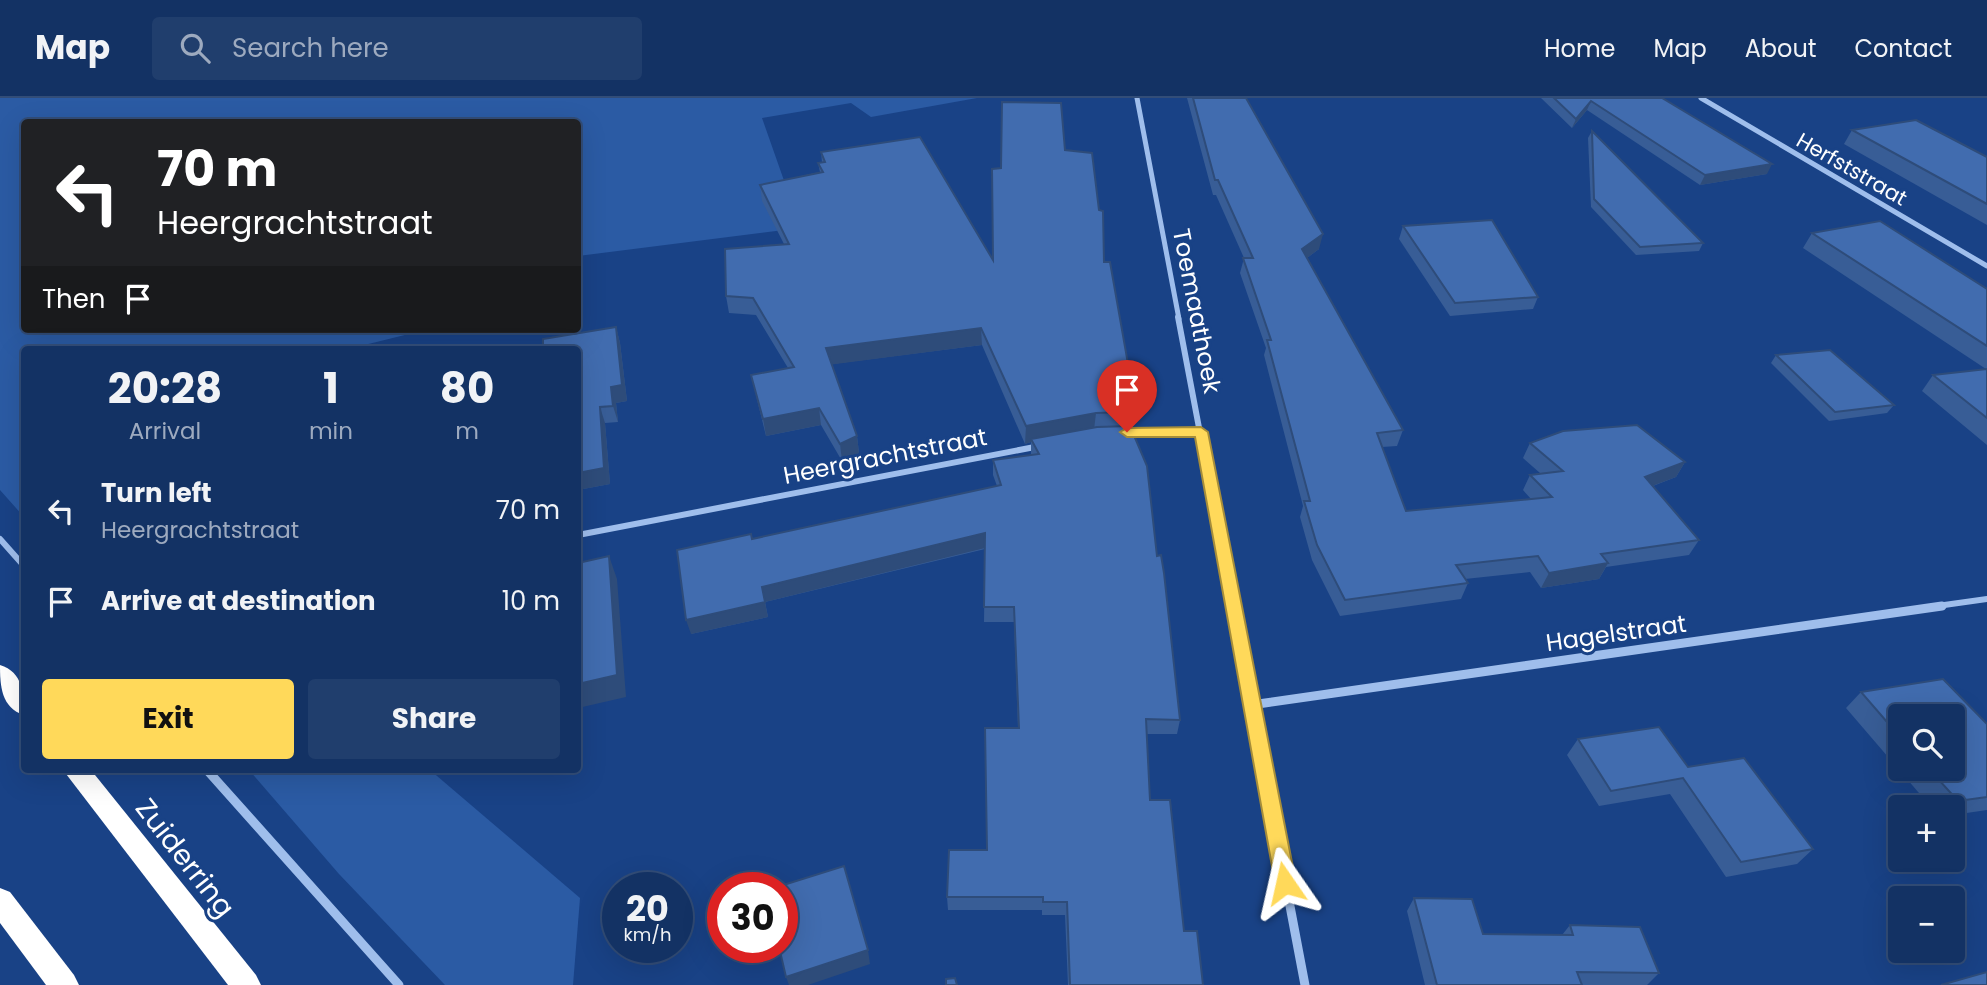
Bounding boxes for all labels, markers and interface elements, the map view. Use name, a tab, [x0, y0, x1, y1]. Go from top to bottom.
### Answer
search box	[152, 17, 642, 80]
text: Map	[35, 24, 110, 71]
icon: search	[176, 29, 214, 67]
text: Search here	[232, 30, 389, 66]
text: Home	[1544, 32, 1616, 65]
text: Map	[1654, 32, 1707, 65]
text: About	[1745, 32, 1816, 65]
text: Contact	[1854, 32, 1952, 65]
street label: Herfststraat	[1791, 126, 1913, 212]
text: 70 m	[157, 135, 277, 203]
icon: left	[42, 147, 133, 238]
text: Heergrachtstraat	[157, 200, 433, 245]
street label: Toemaathoek	[1165, 226, 1229, 397]
icon: arrive	[119, 280, 157, 318]
text: Then	[42, 281, 105, 317]
text: 20:28	[108, 359, 222, 418]
text: 1	[323, 359, 339, 418]
text: 80	[440, 359, 494, 418]
pin	[1097, 360, 1157, 432]
icon: arrive	[1108, 371, 1146, 409]
text: Arrival	[129, 415, 201, 447]
text: min	[309, 415, 353, 447]
text: m	[455, 415, 479, 447]
street label: Heergrachtstraat	[780, 420, 990, 492]
text: Turn left	[101, 475, 212, 511]
icon: left	[42, 492, 80, 530]
text: 70 m	[496, 492, 560, 528]
text: Heergrachtstraat	[101, 514, 299, 546]
icon: arrive	[42, 583, 80, 621]
text: Arrive at destination	[101, 583, 376, 619]
text: 10 m	[502, 583, 560, 619]
street label: Hagelstraat	[1544, 607, 1688, 659]
button: Exit	[42, 679, 294, 759]
button: Share	[308, 679, 560, 759]
map controls	[1888, 704, 1965, 963]
button: search	[1888, 704, 1965, 781]
street label: Zuiderring	[126, 790, 244, 926]
button: +	[1888, 795, 1965, 872]
position arrow	[1248, 846, 1322, 920]
speed limit sign: 30	[707, 872, 798, 963]
text: 20	[626, 884, 669, 933]
button: −	[1888, 886, 1965, 963]
text: km/h	[624, 922, 671, 947]

